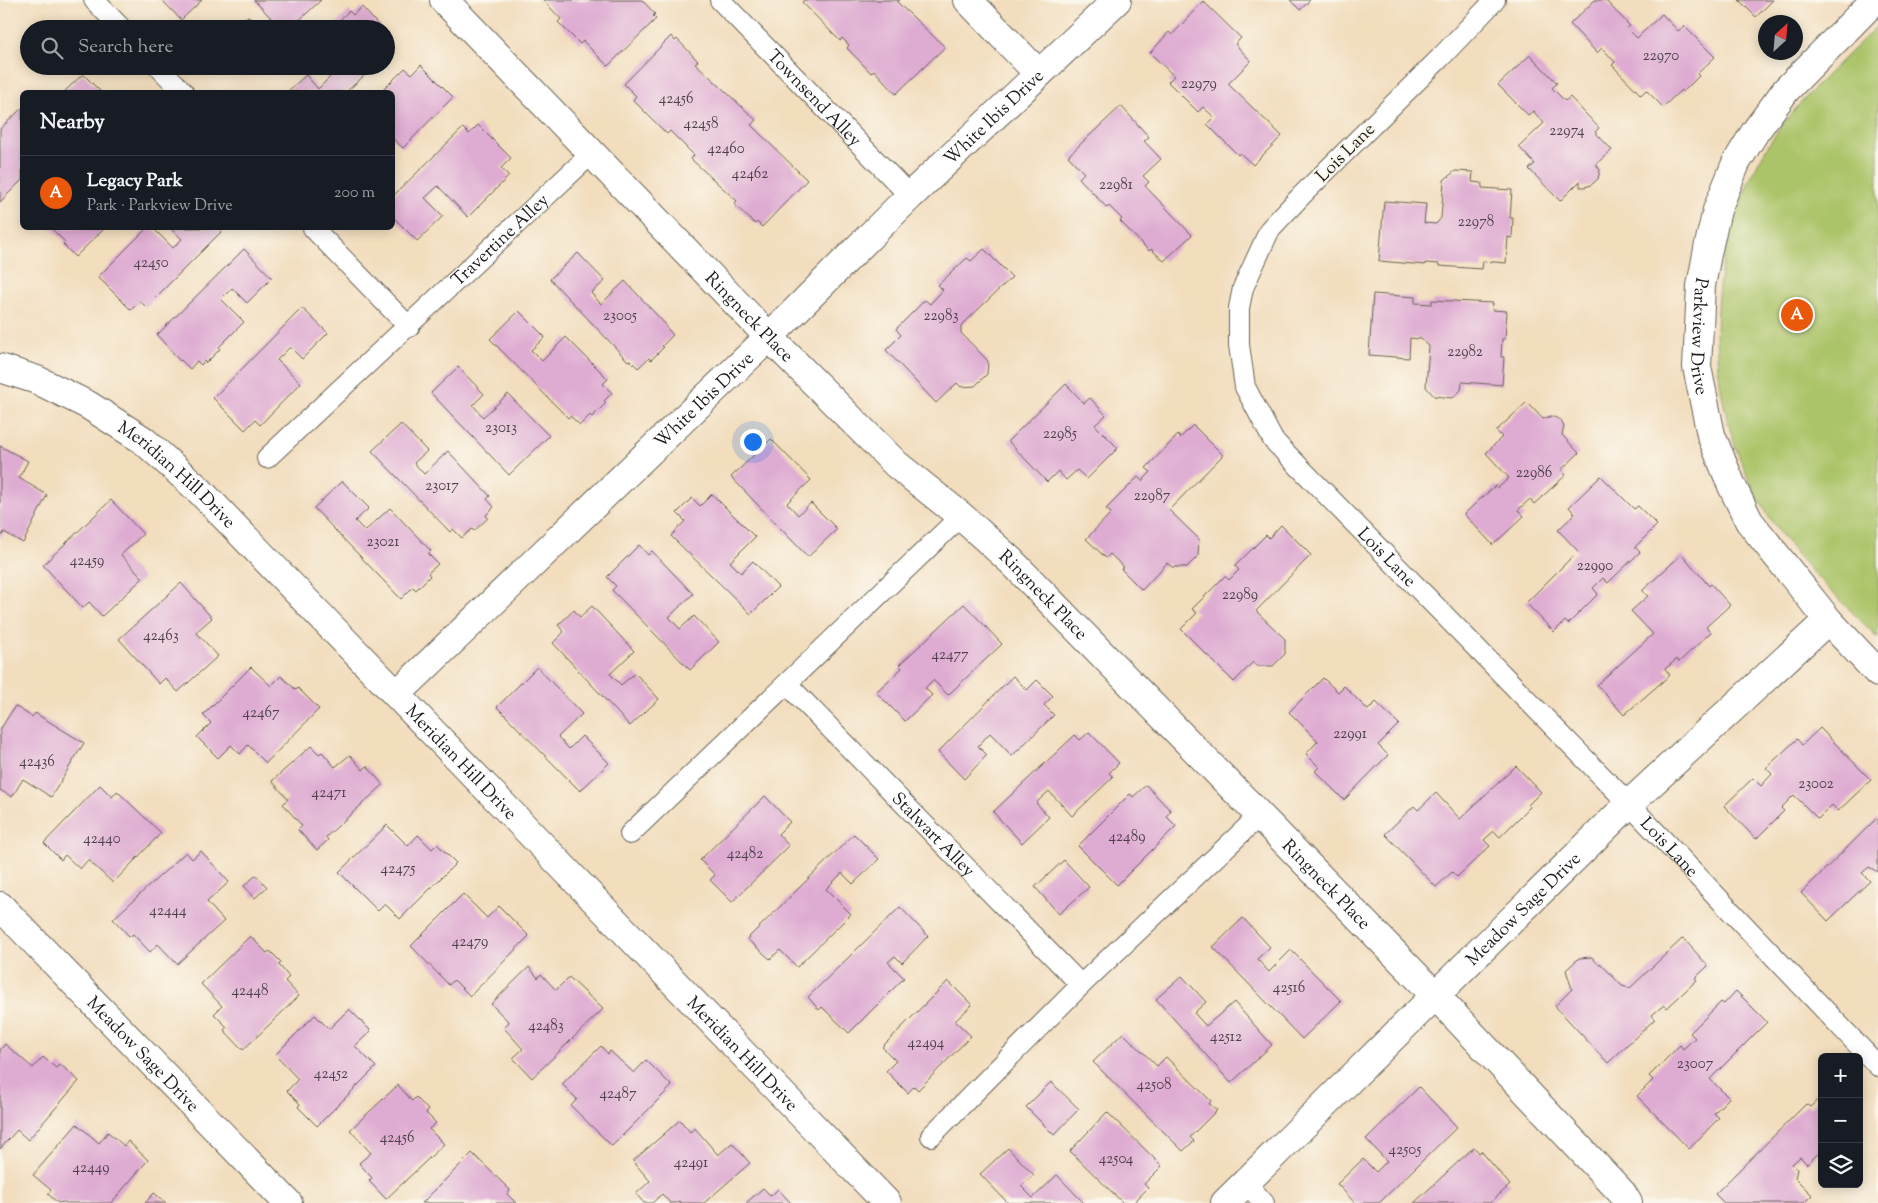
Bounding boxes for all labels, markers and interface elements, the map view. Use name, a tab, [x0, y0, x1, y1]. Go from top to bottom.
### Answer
north arrow	[1758, 15, 1803, 60]
search box	[20, 20, 395, 75]
icon: search	[38, 34, 66, 62]
text: Search here	[78, 34, 173, 61]
street label: Townsend Alley	[760, 45, 866, 153]
house number: 22970	[1643, 46, 1679, 67]
street label: White Ibis Drive	[939, 64, 1051, 172]
house number: 22979	[1181, 74, 1217, 95]
house number: 42456	[659, 89, 693, 110]
text: Nearby	[40, 108, 105, 138]
house number: 42458	[684, 114, 718, 135]
street label: Lois Lane	[1311, 118, 1382, 189]
house number: 22974	[1549, 121, 1585, 142]
house number: 42460	[707, 139, 745, 160]
house number: 42462	[732, 164, 768, 185]
text: Legacy Park	[87, 168, 183, 195]
house number: 22981	[1099, 175, 1133, 196]
text: A	[50, 182, 63, 205]
text: 200 m	[334, 182, 375, 205]
street label: Travertine Alley	[446, 189, 556, 294]
text: Park · Parkview Drive	[87, 195, 233, 218]
house number: 22978	[1458, 212, 1494, 233]
house number: 42450	[133, 253, 169, 274]
street label: Ringneck Place	[698, 267, 798, 369]
street label: Parkview Drive	[1682, 275, 1713, 398]
pin: A	[1781, 296, 1813, 334]
house number: 23005	[603, 306, 637, 327]
house number: 22983	[924, 306, 958, 327]
house number: 22982	[1447, 342, 1483, 363]
street label: White Ibis Drive	[649, 347, 761, 455]
street label: Meridian Hill Drive	[112, 416, 241, 535]
house number: 23013	[485, 418, 517, 439]
house number: 22985	[1043, 424, 1077, 445]
your location	[740, 429, 766, 455]
house number: 22986	[1516, 463, 1552, 484]
house number: 23017	[425, 476, 459, 497]
house number: 22987	[1134, 486, 1171, 507]
street label: Lois Lane	[1350, 522, 1421, 594]
house number: 23021	[367, 532, 399, 553]
street label: Ringneck Place	[992, 545, 1093, 647]
house number: 42459	[70, 551, 104, 572]
house number: 22990	[1577, 556, 1613, 577]
house number: 22989	[1222, 585, 1258, 606]
house number: 42463	[143, 626, 179, 647]
house number: 42477	[931, 645, 969, 666]
street label: Meridian Hill Drive	[398, 700, 522, 827]
house number: 42467	[243, 703, 280, 724]
house number: 22991	[1333, 724, 1367, 745]
house number: 42436	[19, 752, 55, 773]
house number: 23002	[1798, 774, 1834, 795]
house number: 42471	[312, 783, 346, 804]
street label: Stalwart Alley	[885, 787, 980, 884]
street label: Lois Lane	[1633, 812, 1703, 884]
house number: 42489	[1109, 827, 1145, 848]
house number: 42440	[83, 829, 121, 850]
street label: Ringneck Place	[1275, 834, 1376, 937]
house number: 42482	[727, 844, 763, 865]
street label: Meadow Sage Drive	[1461, 847, 1588, 973]
house number: 42475	[381, 859, 415, 880]
house number: 42444	[149, 901, 187, 922]
house number: 42479	[452, 932, 488, 953]
house number: 42516	[1273, 978, 1305, 999]
house number: 42448	[231, 981, 269, 1002]
street label: Meridian Hill Drive	[679, 991, 803, 1118]
street label: Meadow Sage Drive	[80, 992, 204, 1119]
house number: 42483	[528, 1016, 564, 1037]
house number: 42512	[1210, 1027, 1242, 1048]
house number: 42494	[908, 1033, 945, 1054]
map controls	[1818, 1053, 1863, 1188]
button: +	[1818, 1053, 1863, 1098]
house number: 23007	[1677, 1054, 1714, 1075]
house number: 42452	[314, 1064, 348, 1085]
house number: 42508	[1136, 1075, 1172, 1096]
house number: 42487	[599, 1084, 637, 1105]
button: −	[1818, 1098, 1863, 1143]
house number: 42456	[380, 1128, 414, 1149]
house number: 42505	[1389, 1140, 1421, 1161]
button: layers	[1818, 1143, 1863, 1188]
house number: 42504	[1099, 1149, 1134, 1170]
house number: 42491	[674, 1153, 708, 1174]
house number: 42449	[73, 1158, 109, 1179]

